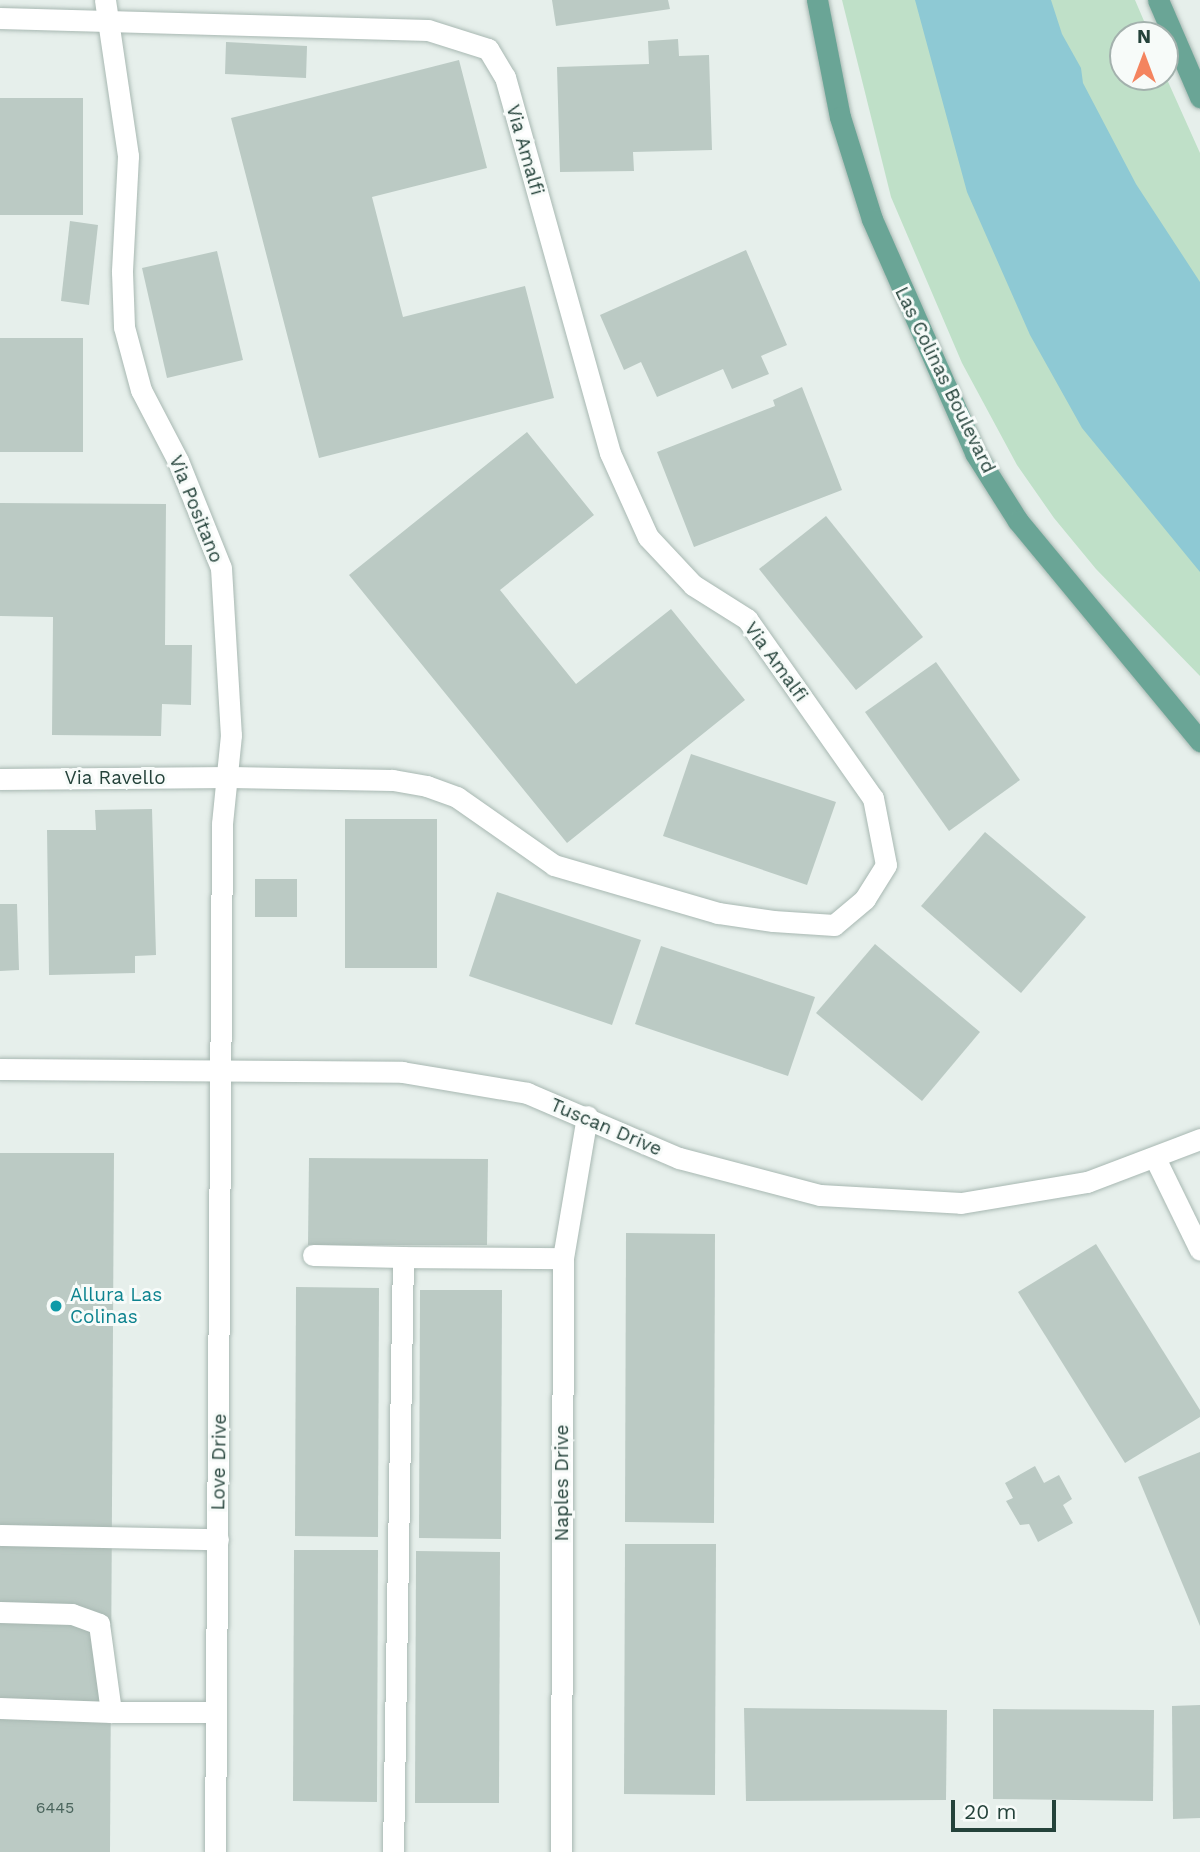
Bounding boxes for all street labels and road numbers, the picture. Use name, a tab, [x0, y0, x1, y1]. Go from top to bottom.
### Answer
street label: Via Amalfi	[501, 102, 549, 198]
street label: Las Colinas Boulevard	[890, 283, 1000, 477]
street label: Via Positano	[164, 452, 228, 566]
street label: Via Amalfi	[739, 617, 813, 707]
street label: Via Ravello	[64, 767, 166, 789]
street label: Tuscan Drive	[547, 1093, 665, 1161]
street label: Love Drive	[207, 1413, 231, 1511]
street label: Naples Drive	[551, 1424, 573, 1542]

